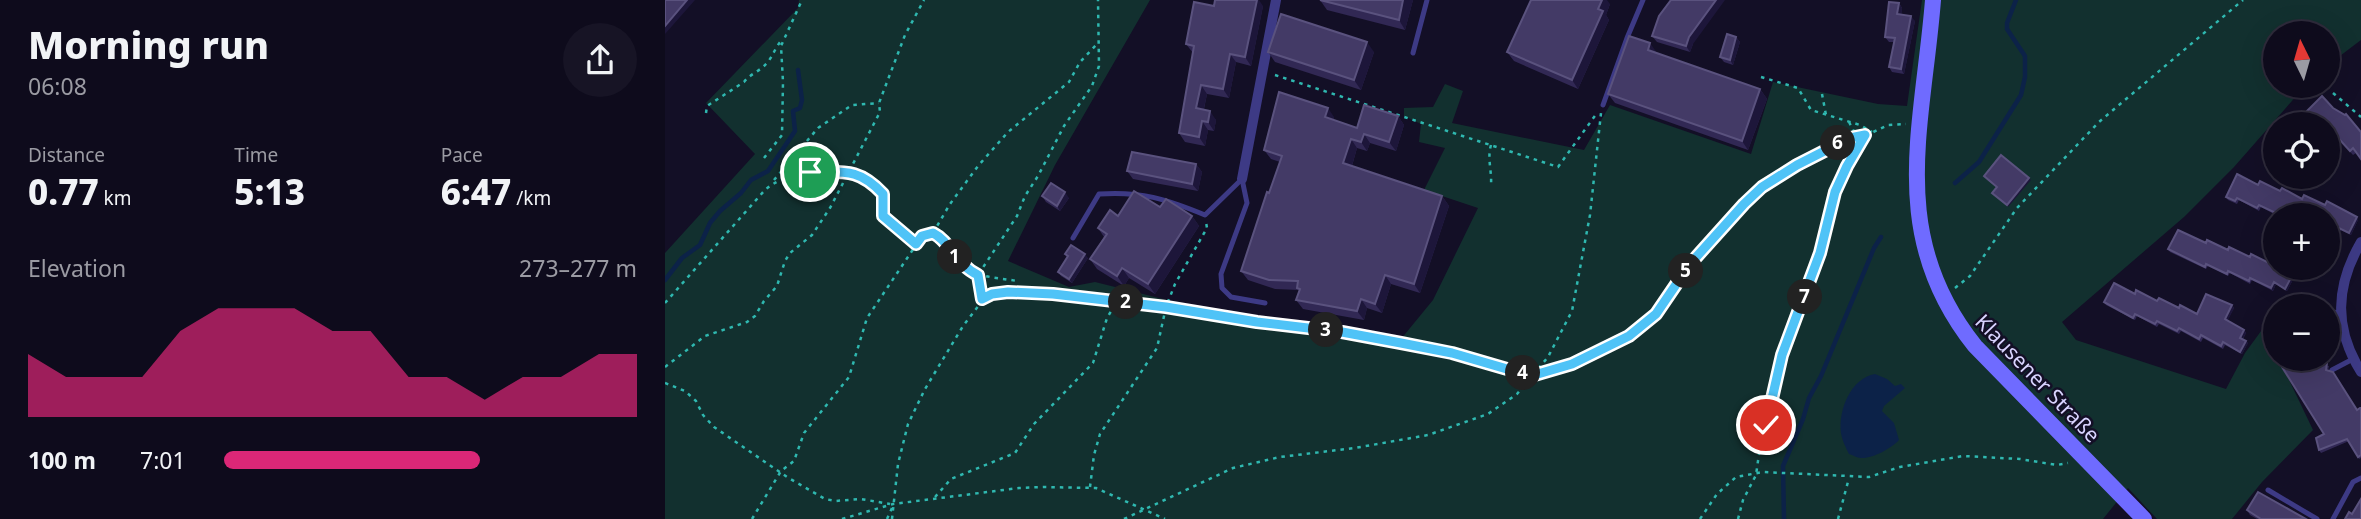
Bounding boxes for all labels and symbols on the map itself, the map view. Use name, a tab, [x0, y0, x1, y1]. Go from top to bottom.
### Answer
north arrow	[2263, 21, 2340, 98]
pin: 6	[1821, 125, 1855, 160]
pin	[780, 142, 840, 202]
pin: 1	[937, 240, 973, 274]
pin: 5	[1669, 254, 1703, 288]
pin: 7	[1787, 280, 1823, 314]
pin: 2	[1109, 284, 1143, 320]
street label: Klausener Straße	[1969, 308, 2107, 448]
pin: 3	[1309, 312, 1343, 348]
pin: 4	[1505, 356, 1541, 390]
pin	[1736, 395, 1796, 455]

